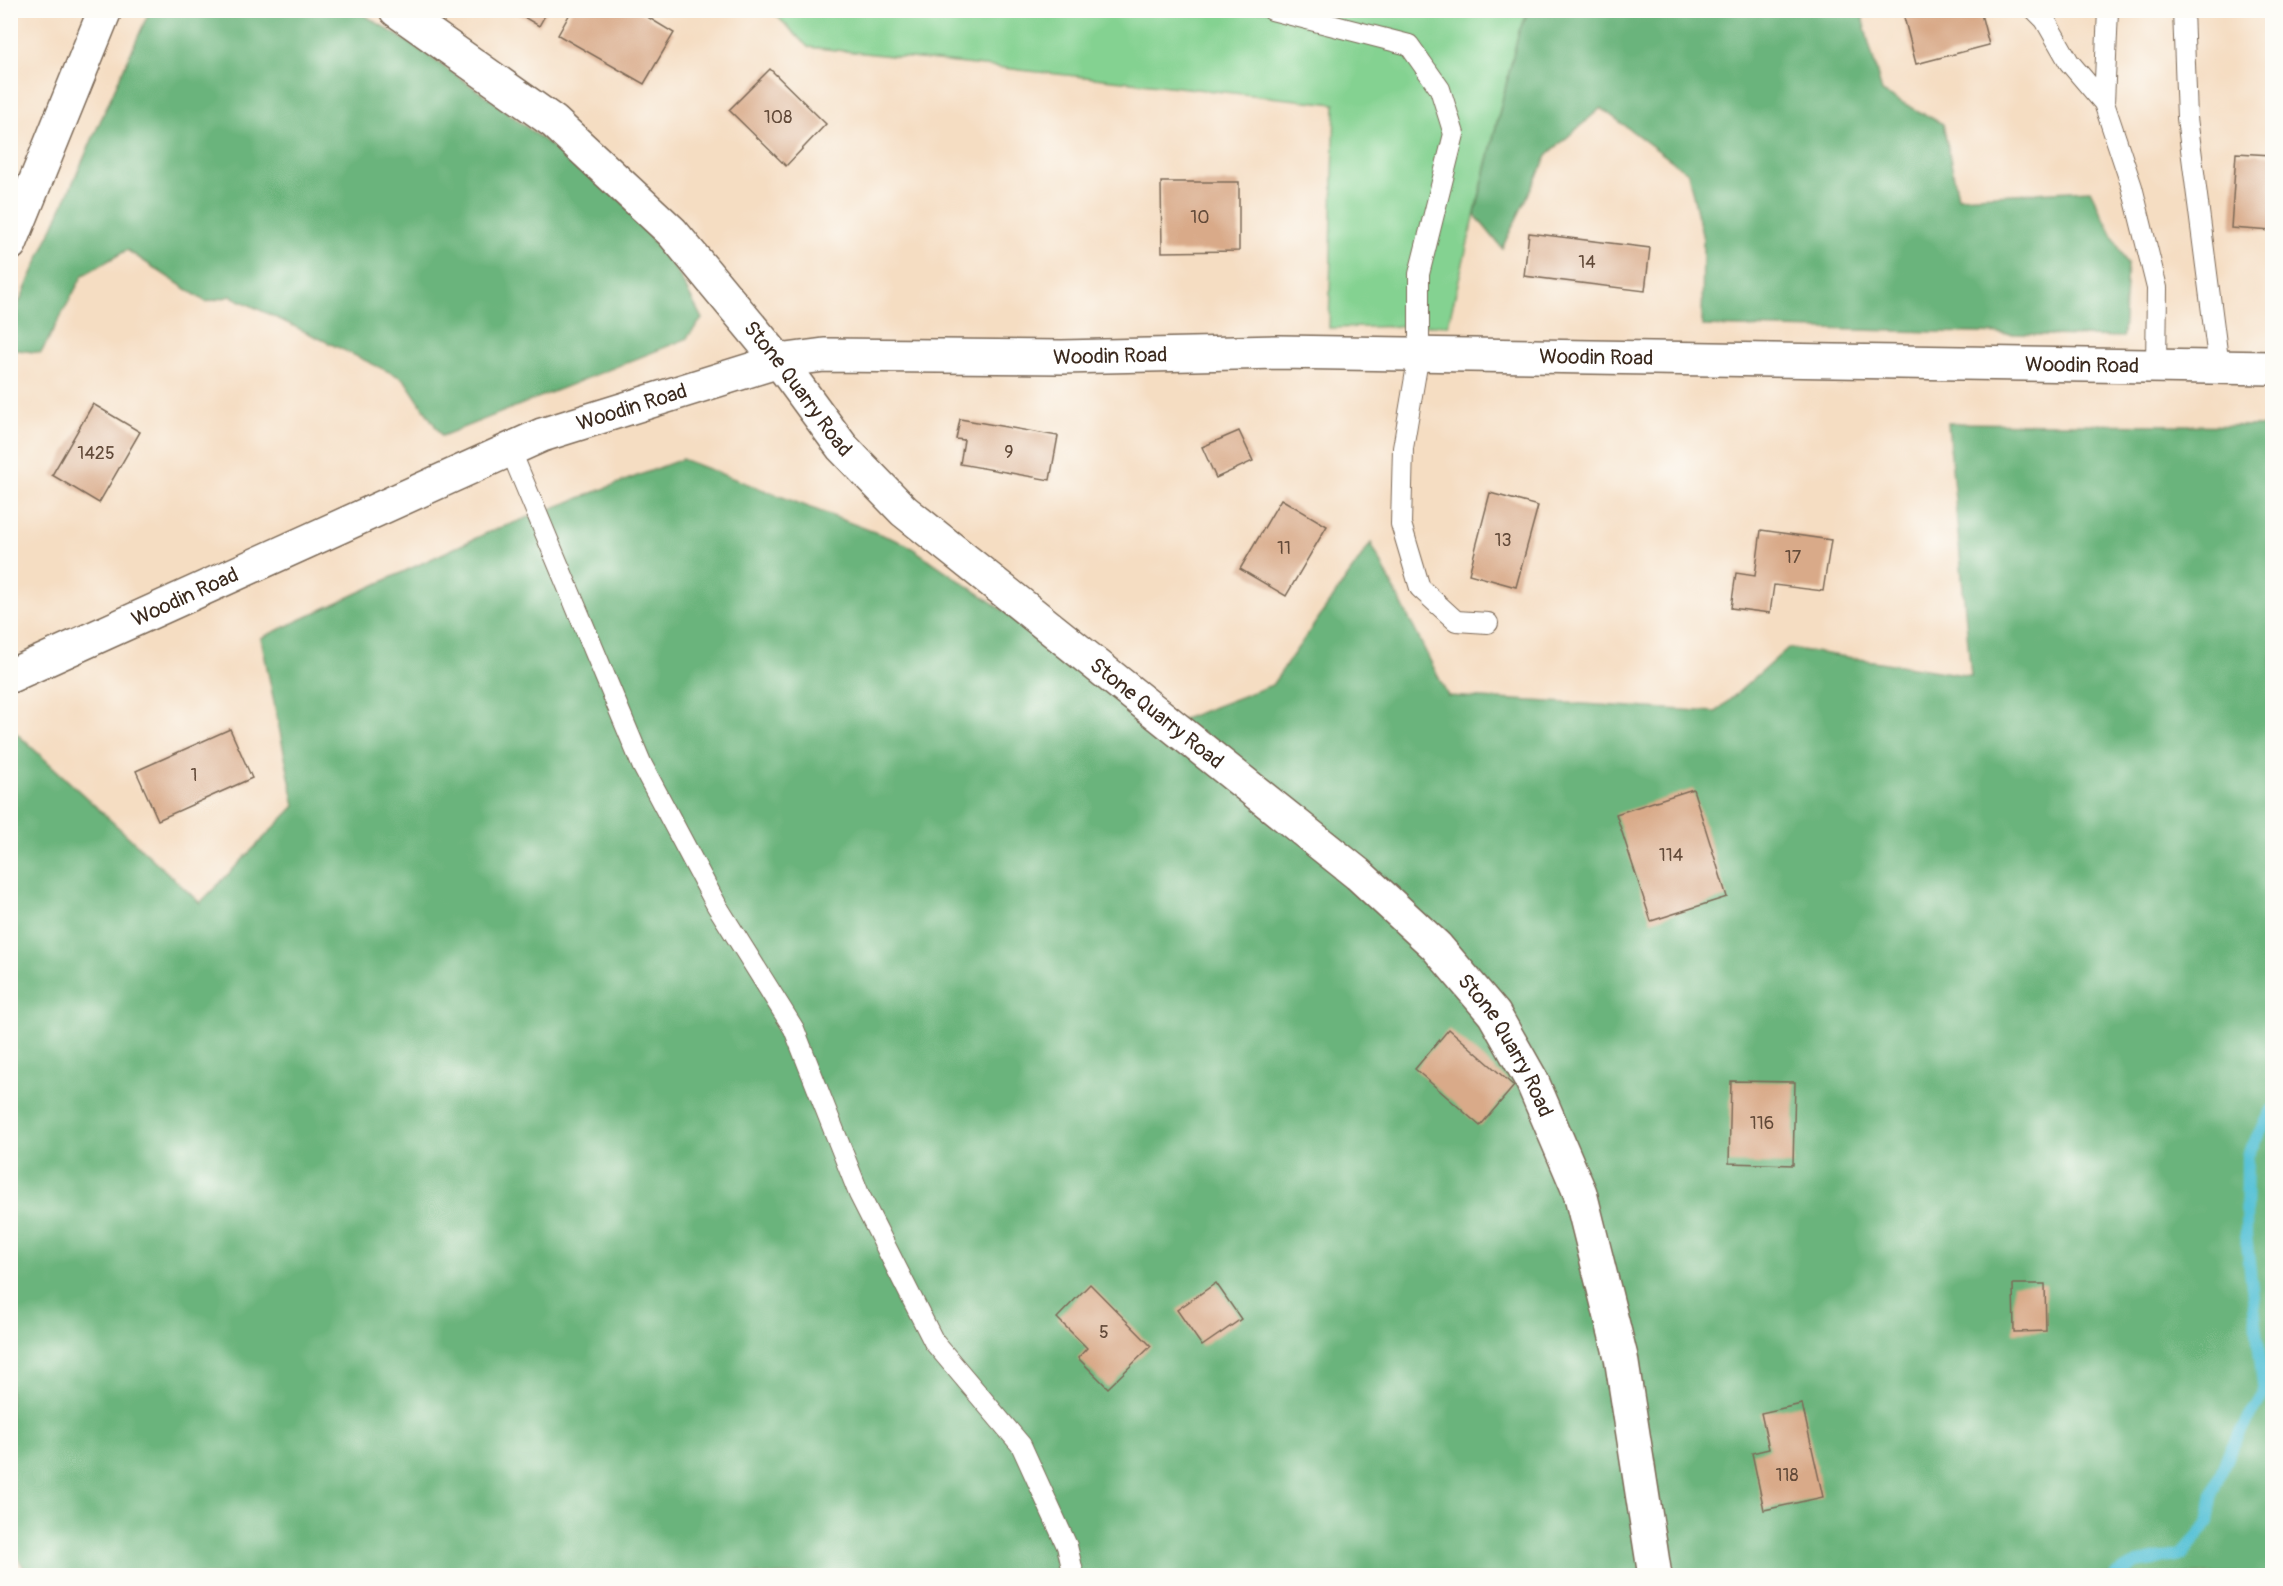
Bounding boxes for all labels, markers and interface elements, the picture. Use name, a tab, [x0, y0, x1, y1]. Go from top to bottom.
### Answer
house number: 108	[764, 106, 792, 129]
house number: 10	[1190, 206, 1210, 229]
house number: 14	[1578, 251, 1596, 274]
street label: Stone Quarry Road	[738, 315, 858, 463]
street label: Woodin Road	[1053, 341, 1168, 371]
street label: Woodin Road	[1539, 343, 1654, 372]
street label: Woodin Road	[2025, 351, 2139, 379]
street label: Woodin Road	[573, 377, 690, 437]
house number: 9	[1004, 441, 1014, 464]
house number: 1425	[77, 442, 115, 465]
house number: 13	[1494, 529, 1512, 552]
house number: 11	[1277, 537, 1291, 560]
house number: 17	[1785, 546, 1802, 569]
street label: Woodin Road	[127, 561, 243, 633]
street label: Stone Quarry Road	[1084, 651, 1229, 775]
house number: 1	[190, 764, 198, 787]
house number: 114	[1659, 844, 1684, 867]
street label: Stone Quarry Road	[1452, 968, 1559, 1121]
house number: 116	[1750, 1112, 1774, 1135]
house number: 5	[1099, 1321, 1109, 1344]
house number: 118	[1775, 1464, 1799, 1487]

